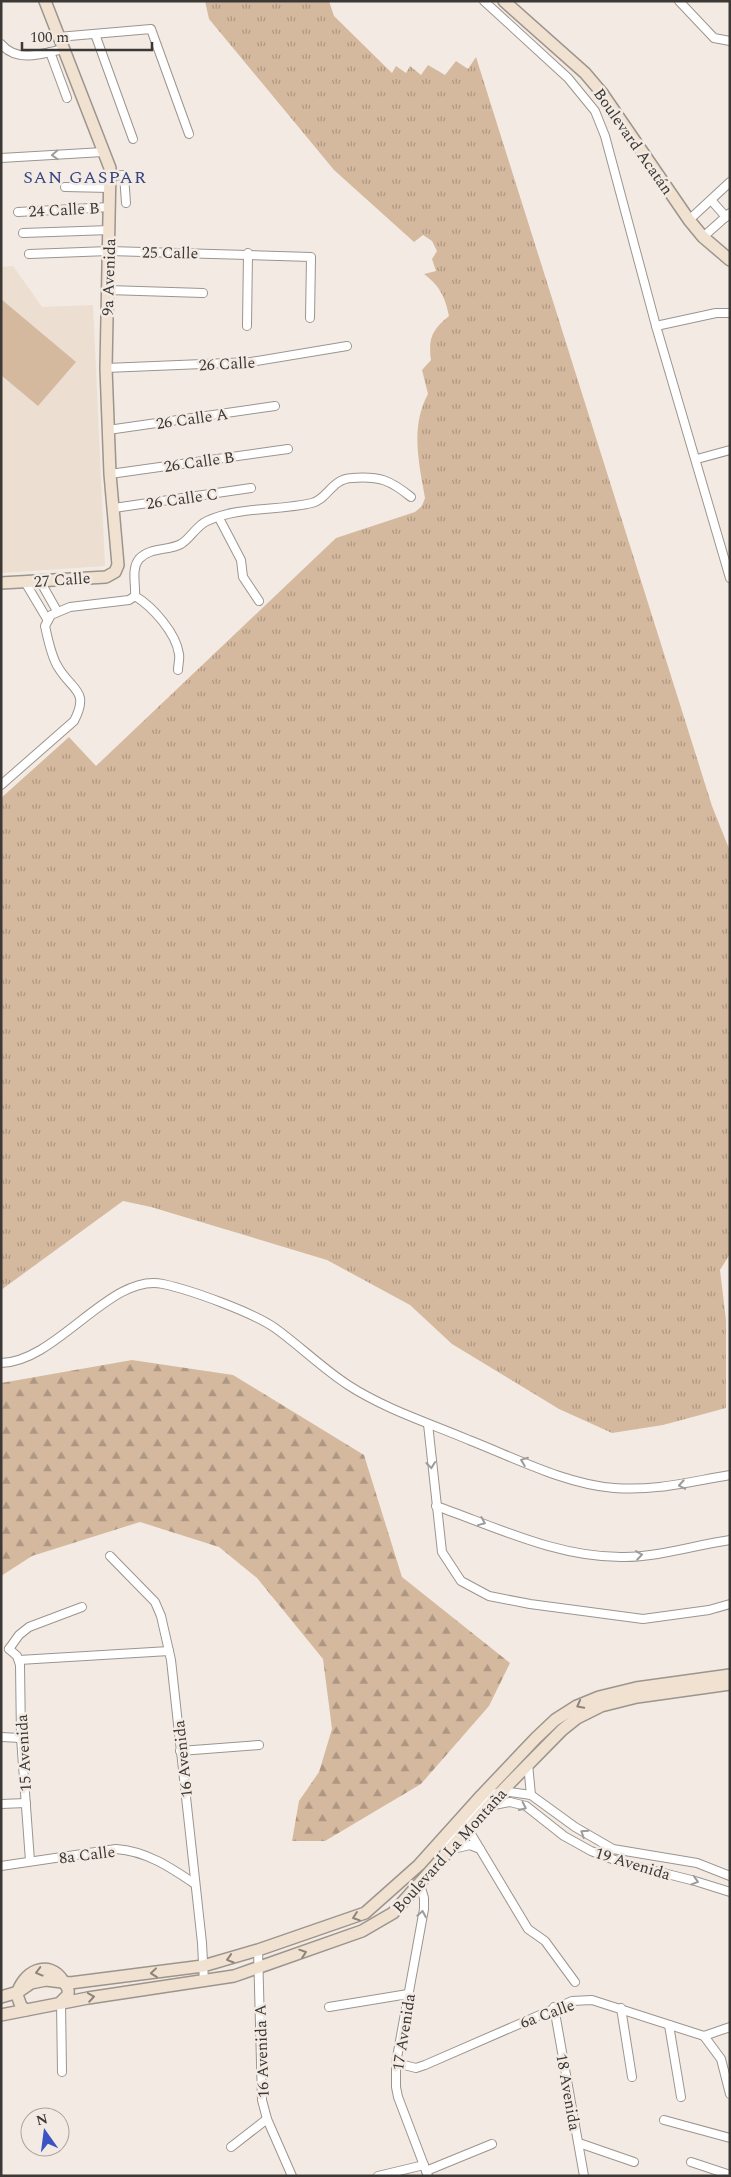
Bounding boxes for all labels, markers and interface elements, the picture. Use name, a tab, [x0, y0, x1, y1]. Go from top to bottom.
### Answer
scale bar	[22, 20, 152, 52]
text: 100 m	[30, 26, 69, 49]
street label: Boulevard Acatán	[587, 83, 679, 200]
one-way arrow	[50, 150, 58, 161]
district label: SAN GASPAR	[23, 164, 147, 191]
street label: 24 Calle B	[28, 196, 100, 224]
street label: 9a Avenida	[96, 238, 122, 316]
street label: 25 Calle	[142, 241, 198, 265]
street label: 26 Calle	[198, 351, 256, 377]
street label: 26 Calle A	[155, 402, 230, 436]
street label: 26 Calle B	[162, 445, 236, 479]
street label: 26 Calle C	[145, 482, 220, 516]
street label: 27 Calle	[33, 566, 91, 594]
one-way arrow	[520, 1457, 529, 1467]
one-way arrow	[426, 1461, 437, 1469]
one-way arrow	[678, 1479, 686, 1489]
one-way arrow	[477, 1517, 485, 1527]
one-way arrow	[635, 1550, 643, 1561]
one-way arrow	[576, 1699, 585, 1709]
street label: 15 Avenida	[10, 1713, 38, 1792]
street label: 16 Avenida	[167, 1719, 199, 1799]
street label: Boulevard La Montaña	[387, 1783, 513, 1919]
one-way arrow	[518, 1801, 527, 1811]
one-way arrow	[580, 1830, 589, 1839]
street label: 8a Calle	[58, 1840, 117, 1870]
street label: 19 Avenida	[592, 1841, 674, 1887]
one-way arrow	[690, 1875, 698, 1885]
one-way arrow	[417, 1910, 427, 1918]
one-way arrow	[352, 1911, 360, 1921]
one-way arrow	[298, 1949, 307, 1959]
one-way arrow	[227, 1953, 235, 1963]
one-way arrow	[35, 1966, 43, 1976]
one-way arrow	[150, 1967, 158, 1978]
street label: 17 Avenida	[386, 1992, 422, 2072]
one-way arrow	[86, 1993, 95, 2003]
street label: 6a Calle	[517, 1993, 578, 2035]
street label: 16 Avenida A	[248, 2004, 276, 2098]
street label: 18 Avenida	[549, 2052, 587, 2133]
north arrow	[20, 2107, 70, 2157]
text: N	[34, 2108, 50, 2131]

